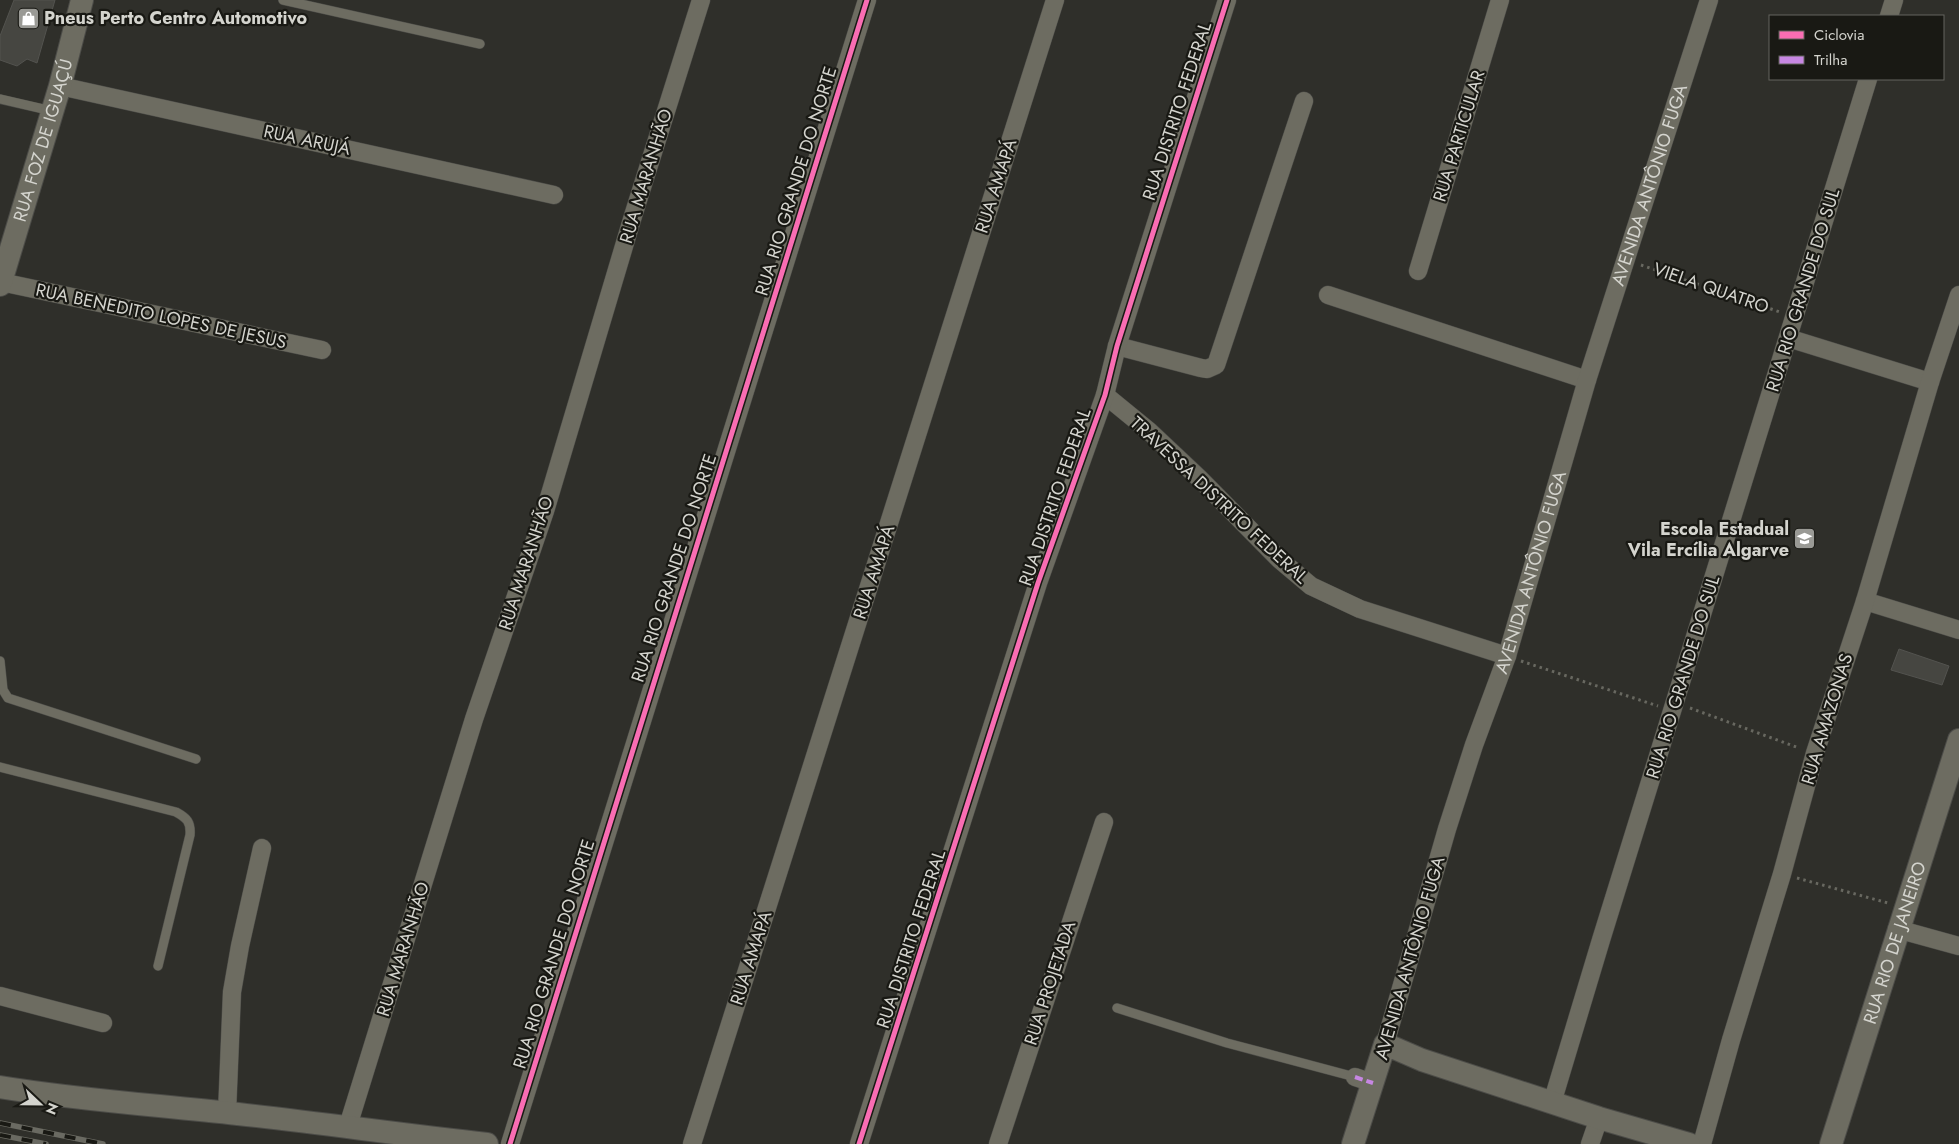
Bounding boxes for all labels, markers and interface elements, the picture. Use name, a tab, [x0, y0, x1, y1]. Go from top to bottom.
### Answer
place label: Pneus Perto Centro Automotivo	[44, 5, 308, 31]
shop icon: Pneus Perto Centro Automotivo	[16, 6, 40, 30]
legend	[1769, 15, 1944, 80]
street label: RUA DISTRITO FEDERAL	[1136, 18, 1218, 204]
text: Ciclovia	[1814, 24, 1864, 46]
text: Trilha	[1814, 49, 1847, 71]
street label: RUA FOZ DE IGUAÇÚ	[7, 56, 79, 225]
street label: RUA RIO GRANDE DO NORTE	[749, 63, 843, 299]
street label: RUA PARTICULAR	[1427, 67, 1491, 205]
street label: AVENIDA ANTÔNIO FUGA	[1605, 81, 1694, 289]
street label: RUA MARANHÃO	[613, 106, 679, 246]
street label: RUA ARUJÁ	[261, 118, 353, 162]
street label: RUA AMAPÁ	[969, 136, 1023, 236]
street label: RUA RIO GRANDE DO SUL	[1760, 185, 1846, 395]
street label: VIELA QUATRO	[1650, 256, 1772, 320]
street label: RUA BENEDITO LOPES DE JESUS	[33, 277, 289, 355]
street label: RUA DISTRITO FEDERAL	[1012, 405, 1098, 589]
street label: TRAVESSA DISTRITO FEDERAL	[1124, 410, 1314, 590]
street label: RUA RIO GRANDE DO NORTE	[625, 451, 723, 685]
street label: AVENIDA ANTÔNIO FUGA	[1489, 468, 1573, 678]
street label: RUA MARANHÃO	[492, 493, 560, 633]
place label: Escola Estadual Vila Ercília Algarve	[1627, 516, 1789, 563]
street label: RUA AMAPÁ	[847, 522, 901, 622]
school or university icon: Escola Estadual Vila Ercília Algarve	[1793, 527, 1817, 551]
street label: RUA RIO GRANDE DO SUL	[1640, 572, 1726, 782]
street label: RUA AMAZONAS	[1795, 650, 1859, 788]
street label: RUA RIO GRANDE DO NORTE	[507, 836, 601, 1072]
street label: RUA DISTRITO FEDERAL	[870, 846, 952, 1032]
street label: AVENIDA ANTÔNIO FUGA	[1369, 853, 1452, 1063]
street label: RUA RIO DE JANEIRO	[1857, 858, 1933, 1027]
street label: RUA MARANHÃO	[370, 879, 436, 1019]
street label: RUA AMAPÁ	[724, 908, 778, 1008]
street label: RUA PROJETADA	[1018, 918, 1082, 1048]
north arrow	[15, 1079, 65, 1129]
text: N	[41, 1100, 63, 1118]

